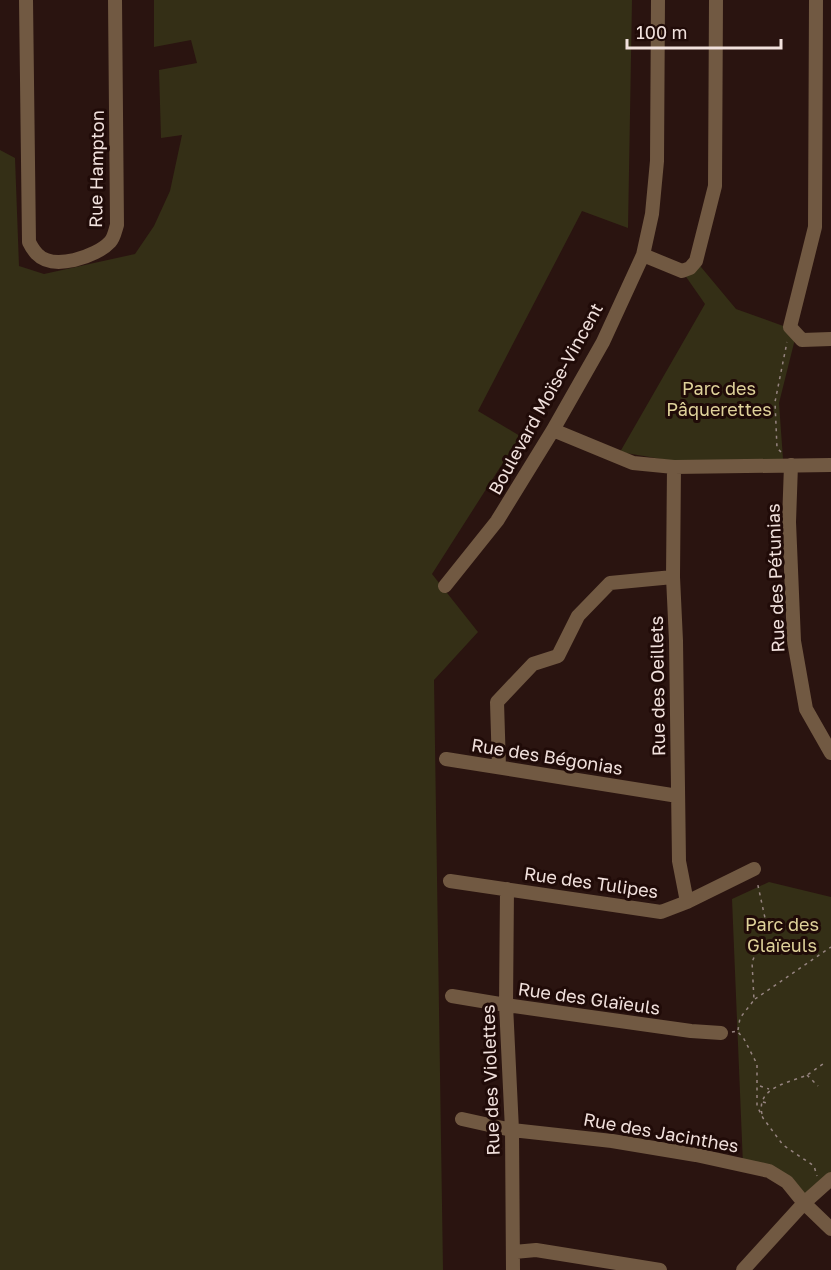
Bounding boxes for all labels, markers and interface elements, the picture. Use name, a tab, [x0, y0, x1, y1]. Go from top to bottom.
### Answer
scale bar	[627, 12, 782, 50]
text: 100 m	[636, 21, 687, 43]
street label: Rue Hampton	[84, 110, 108, 228]
street label: Boulevard Moïse-Vincent	[483, 299, 607, 498]
park label: Parc des Pâquerettes	[666, 377, 772, 420]
street label: Rue des Pétunias	[761, 503, 789, 653]
street label: Rue des Oeillets	[645, 616, 669, 756]
street label: Rue des Bégonias	[470, 733, 625, 779]
street label: Rue des Tulipes	[523, 862, 660, 902]
park label: Parc des Glaïeuls	[745, 913, 819, 956]
street label: Rue des Glaïeuls	[517, 977, 662, 1019]
street label: Rue des Violettes	[476, 1004, 504, 1156]
street label: Rue des Jacinthes	[582, 1108, 740, 1156]

